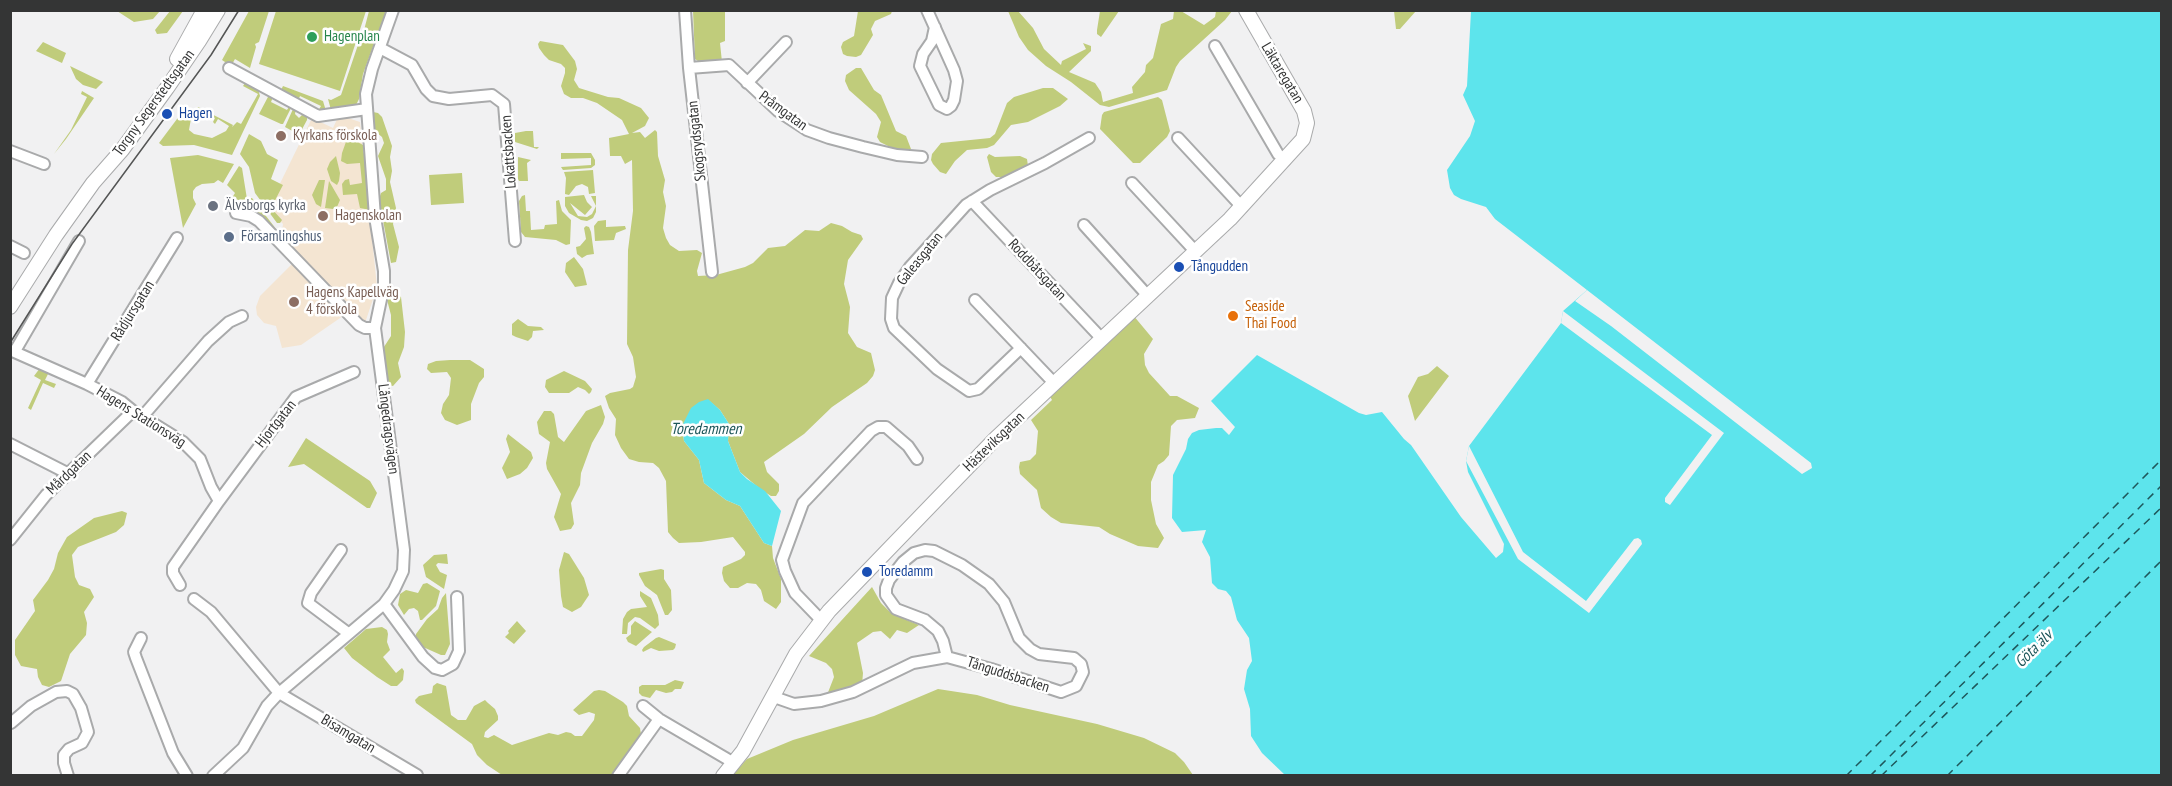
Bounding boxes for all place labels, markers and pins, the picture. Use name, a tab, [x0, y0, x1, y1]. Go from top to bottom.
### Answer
place label: Hagenplan	[324, 28, 380, 46]
marker: Hagenplan	[305, 30, 319, 44]
place label: Hagen	[179, 105, 212, 123]
marker: Hagen	[160, 107, 174, 121]
place label: Kyrkans förskola	[293, 127, 377, 145]
marker: Kyrkans förskola	[274, 129, 288, 143]
place label: Älvsborgs kyrka	[225, 197, 306, 215]
marker: Älvsborgs kyrka	[206, 199, 220, 213]
place label: Hagenskolan	[335, 207, 402, 225]
marker: Hagenskolan	[316, 209, 330, 223]
place label: Församlingshus	[241, 228, 322, 246]
marker: Församlingshus	[222, 230, 236, 244]
place label: Tångudden	[1191, 258, 1248, 276]
marker: Tångudden	[1172, 260, 1186, 274]
place label: Hagens Kapellväg 4 förskola	[306, 284, 399, 319]
marker: Hagens Kapellväg 4 förskola	[287, 295, 301, 309]
place label: Seaside Thai Food	[1245, 298, 1296, 333]
marker: Seaside Thai Food	[1226, 309, 1240, 323]
place label: Toredamm	[879, 563, 933, 581]
marker: Toredamm	[860, 565, 874, 579]

